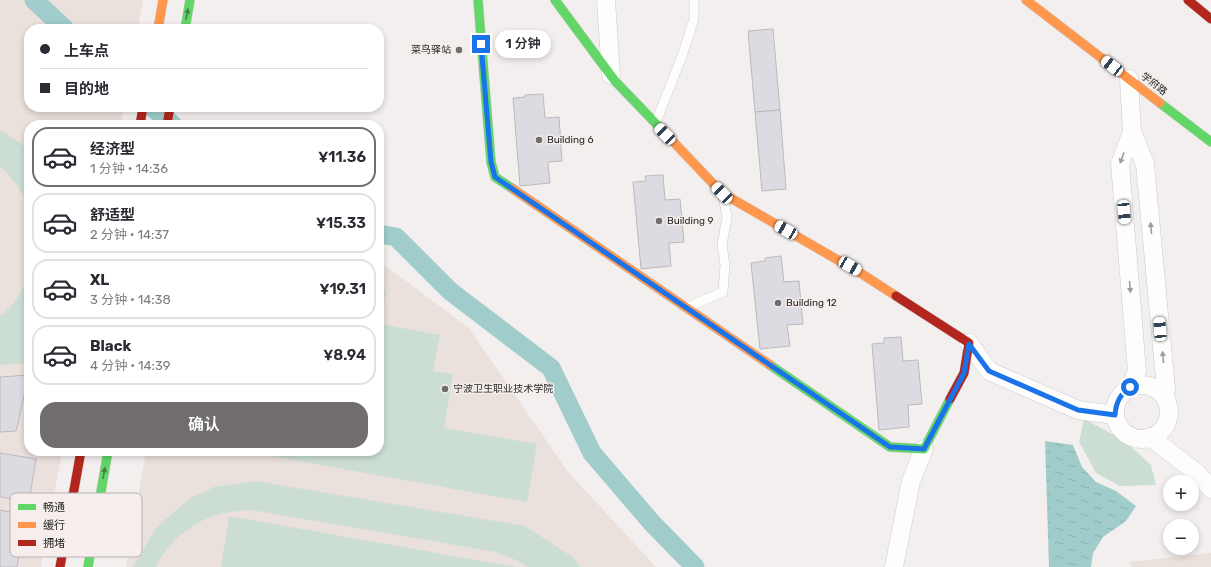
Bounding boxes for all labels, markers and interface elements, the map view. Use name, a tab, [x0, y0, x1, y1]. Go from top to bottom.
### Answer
one-way arrow	[185, 8, 191, 21]
callout: 1 分钟	[495, 30, 551, 58]
route end	[472, 35, 490, 53]
text: 1 分钟	[505, 36, 541, 51]
text: 上车点	[64, 42, 109, 60]
place label: 菜鸟驿站	[411, 44, 451, 56]
marker: 菜鸟驿站	[454, 45, 464, 55]
car	[1099, 54, 1125, 78]
street label: 学府路	[1138, 70, 1170, 98]
text: 目的地	[64, 80, 109, 98]
car	[652, 121, 678, 147]
place label: Building 6	[547, 134, 593, 146]
marker: Building 6	[534, 135, 544, 145]
icon: car	[42, 139, 78, 175]
text: 经济型	[90, 140, 135, 158]
text: ¥11.36	[318, 148, 366, 166]
one-way arrow	[1119, 152, 1125, 164]
text: 1 分钟 · 14:36	[90, 161, 168, 176]
car	[709, 180, 735, 206]
car	[1117, 200, 1131, 224]
icon: car	[42, 205, 78, 241]
text: 舒适型	[90, 206, 135, 224]
text: ¥15.33	[316, 214, 366, 232]
place label: Building 9	[667, 215, 713, 227]
marker: Building 9	[654, 216, 664, 226]
car	[773, 219, 799, 241]
one-way arrow	[1148, 222, 1155, 234]
text: 2 分钟 · 14:37	[90, 227, 169, 242]
car	[837, 255, 863, 277]
icon: car	[42, 271, 78, 307]
text: XL	[90, 271, 109, 289]
text: ¥19.31	[319, 280, 366, 298]
one-way arrow	[1127, 281, 1134, 293]
text: 3 分钟 · 14:38	[90, 292, 171, 307]
place label: Building 12	[786, 297, 837, 309]
marker: Building 12	[773, 298, 783, 308]
car	[1153, 317, 1167, 341]
icon: car	[42, 337, 78, 373]
text: Black	[90, 337, 131, 355]
text: ¥8.94	[323, 346, 366, 364]
one-way arrow	[1160, 351, 1166, 363]
text: 4 分钟 · 14:39	[90, 358, 170, 373]
route start	[1121, 378, 1139, 396]
place label: 宁波卫生职业技术学院	[453, 383, 553, 395]
marker: 宁波卫生职业技术学院	[440, 384, 450, 394]
button: 确认	[40, 402, 368, 448]
one-way arrow	[101, 467, 107, 480]
map controls	[1163, 475, 1199, 555]
button: +	[1163, 475, 1199, 511]
legend	[10, 493, 142, 557]
text: 畅通	[43, 501, 65, 514]
text: 缓行	[43, 519, 65, 532]
button: −	[1163, 519, 1199, 555]
text: 拥堵	[43, 537, 65, 550]

